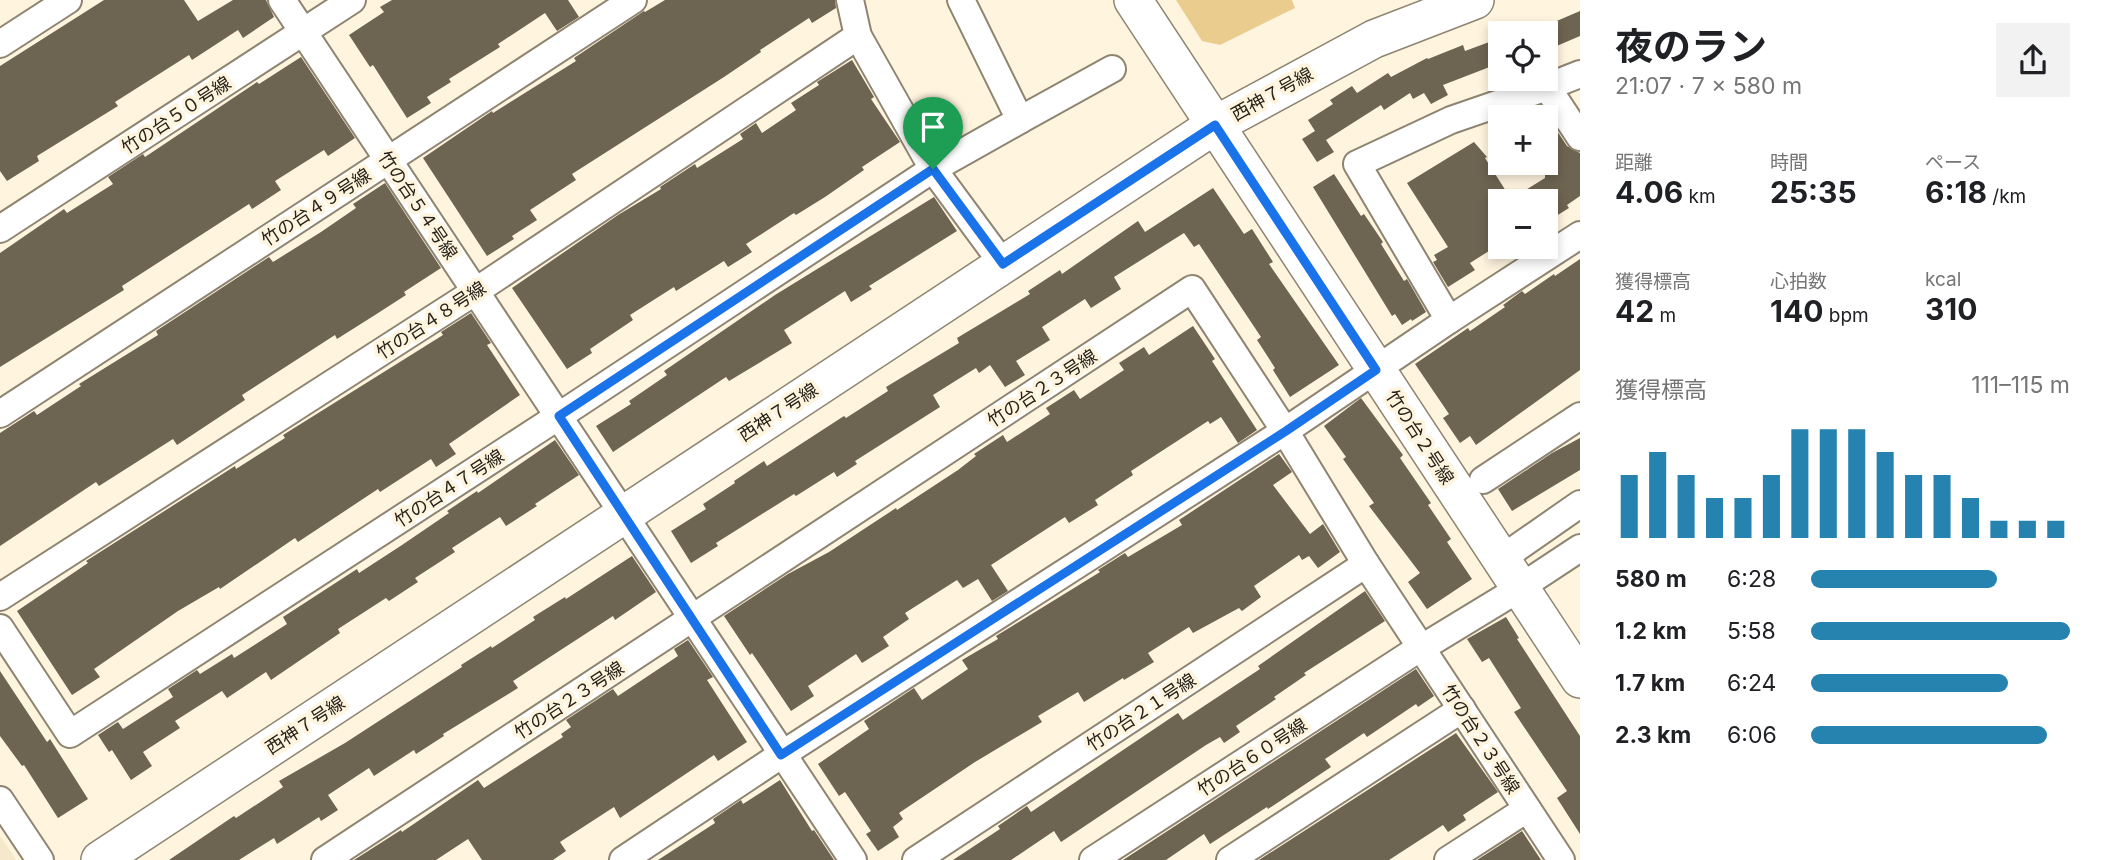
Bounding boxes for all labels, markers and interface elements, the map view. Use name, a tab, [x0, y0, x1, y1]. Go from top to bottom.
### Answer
map controls	[1488, 21, 1558, 259]
button: locate	[1488, 21, 1558, 91]
text: 夜のラン	[1615, 23, 1767, 69]
button: share	[1996, 23, 2070, 97]
street label: 西神７号線	[1228, 63, 1316, 125]
street label: 竹の台５０号線	[117, 72, 235, 158]
text: 21:07 · 7 × 580 m	[1615, 72, 1802, 100]
pin	[903, 97, 963, 169]
button: +	[1488, 105, 1558, 175]
icon: arrive	[914, 108, 952, 146]
street label: 竹の台５４号線	[374, 147, 462, 263]
text: 距離	[1615, 151, 1653, 174]
text: 時間	[1770, 151, 1808, 174]
text: ペース	[1925, 151, 1981, 174]
street label: 竹の台４９号線	[257, 164, 375, 250]
text: 4.06	[1615, 174, 1683, 210]
text: 25:35	[1770, 174, 1857, 210]
text: 6:18	[1925, 174, 1987, 210]
text: km	[1683, 185, 1716, 208]
text: /km	[1987, 185, 2026, 208]
button: −	[1488, 189, 1558, 259]
text: kcal	[1925, 268, 1961, 291]
text: 獲得標高	[1615, 270, 1691, 293]
text: 心拍数	[1770, 270, 1827, 293]
street label: 竹の台４８号線	[372, 277, 490, 363]
text: 310	[1925, 291, 1978, 327]
text: 42	[1615, 293, 1654, 329]
text: 140	[1770, 293, 1823, 329]
text: m	[1654, 304, 1676, 327]
text: bpm	[1823, 304, 1869, 327]
street label: 竹の台２３号線	[983, 345, 1101, 431]
text: 111–115 m	[1971, 371, 2070, 399]
text: 獲得標高	[1615, 376, 1707, 404]
street label: 西神７号線	[735, 379, 821, 445]
street label: 竹の台２号線	[1382, 386, 1458, 488]
street label: 竹の台４７号線	[390, 445, 508, 531]
text: 580 m	[1615, 565, 1687, 593]
text: 6:28	[1727, 565, 1776, 593]
text: 1.2 km	[1615, 617, 1687, 645]
text: 5:58	[1727, 617, 1776, 645]
street label: 竹の台２３号線	[510, 657, 628, 743]
street label: 竹の台２１号線	[1082, 669, 1200, 755]
text: 1.7 km	[1615, 669, 1685, 697]
text: 6:24	[1727, 669, 1776, 697]
street label: 竹の台２３号線	[1438, 680, 1524, 798]
street label: 西神７号線	[262, 692, 348, 758]
street label: 竹の台６０号線	[1193, 714, 1311, 800]
text: 2.3 km	[1615, 721, 1691, 749]
text: 6:06	[1727, 721, 1777, 749]

